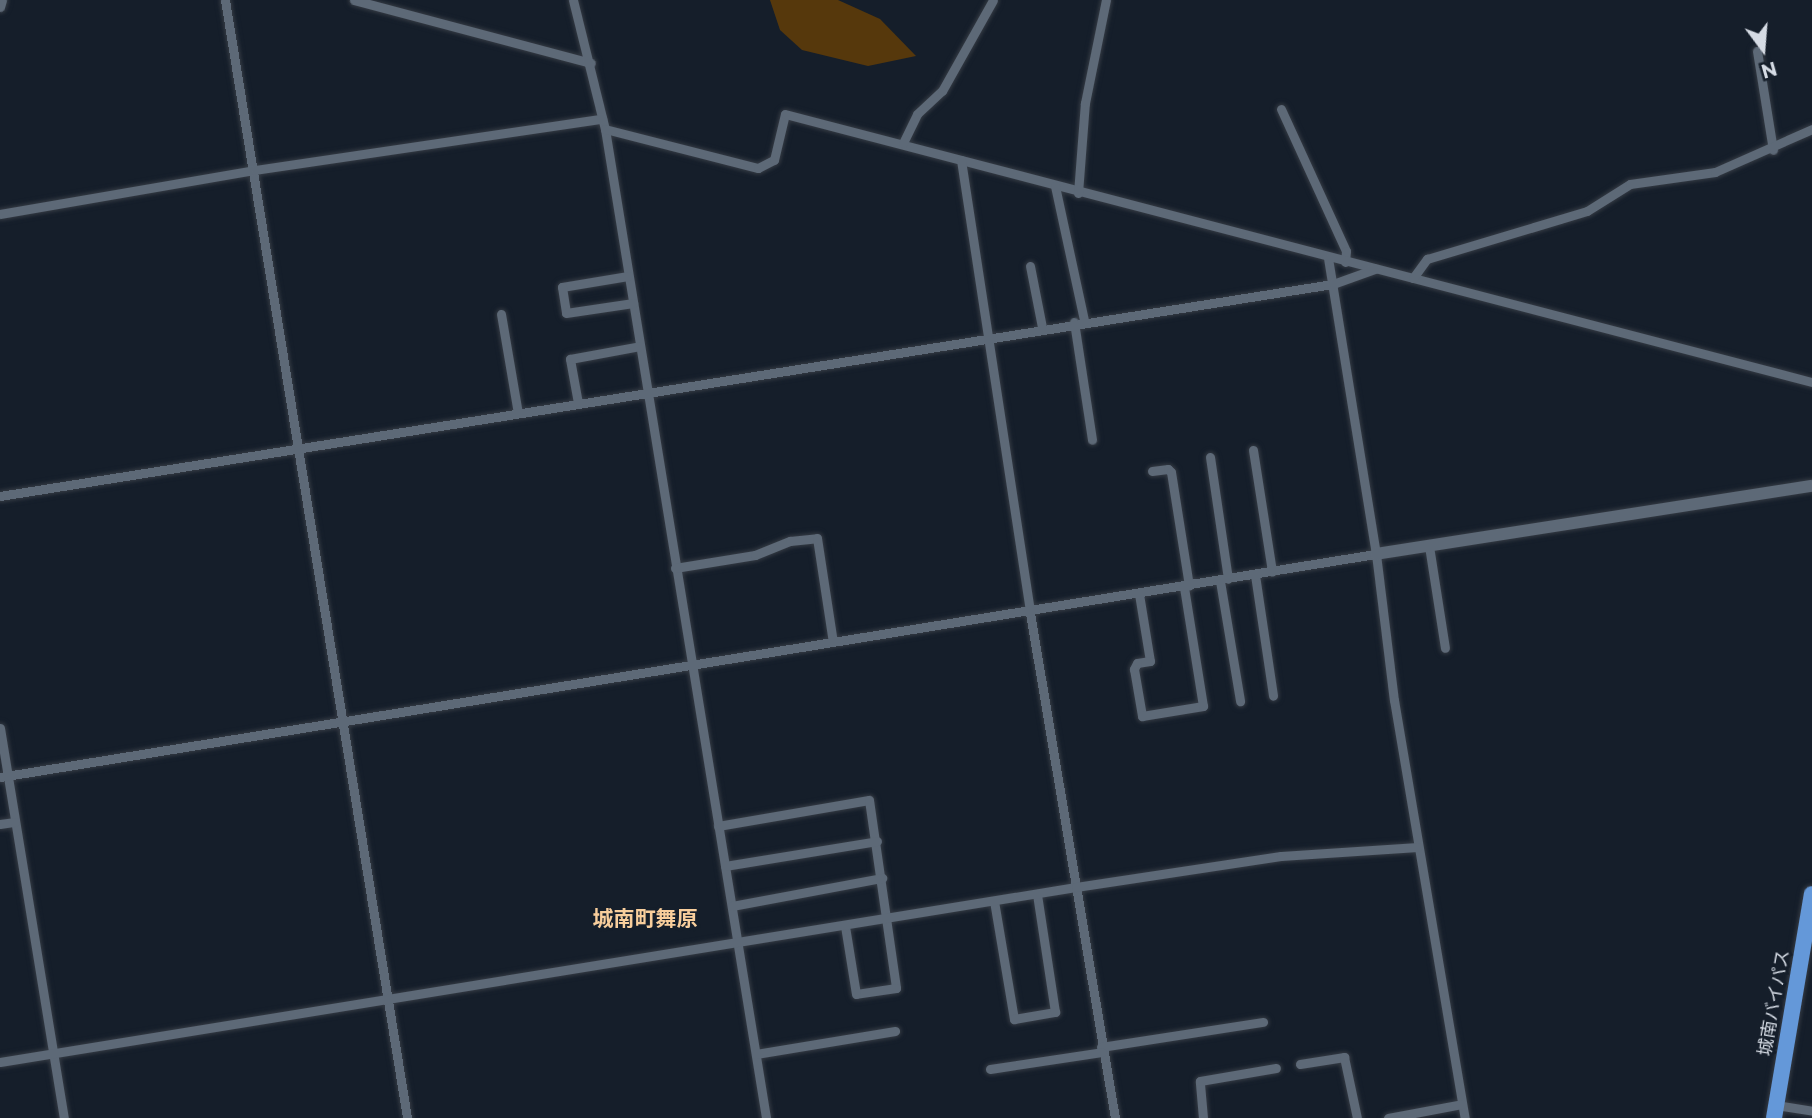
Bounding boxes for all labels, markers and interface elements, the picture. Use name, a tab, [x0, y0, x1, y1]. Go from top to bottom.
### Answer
north arrow	[1728, 14, 1798, 84]
text: N	[1758, 56, 1779, 83]
district label: 城南町舞原	[593, 906, 697, 932]
street label: 城南バイパス	[1754, 948, 1794, 1058]

